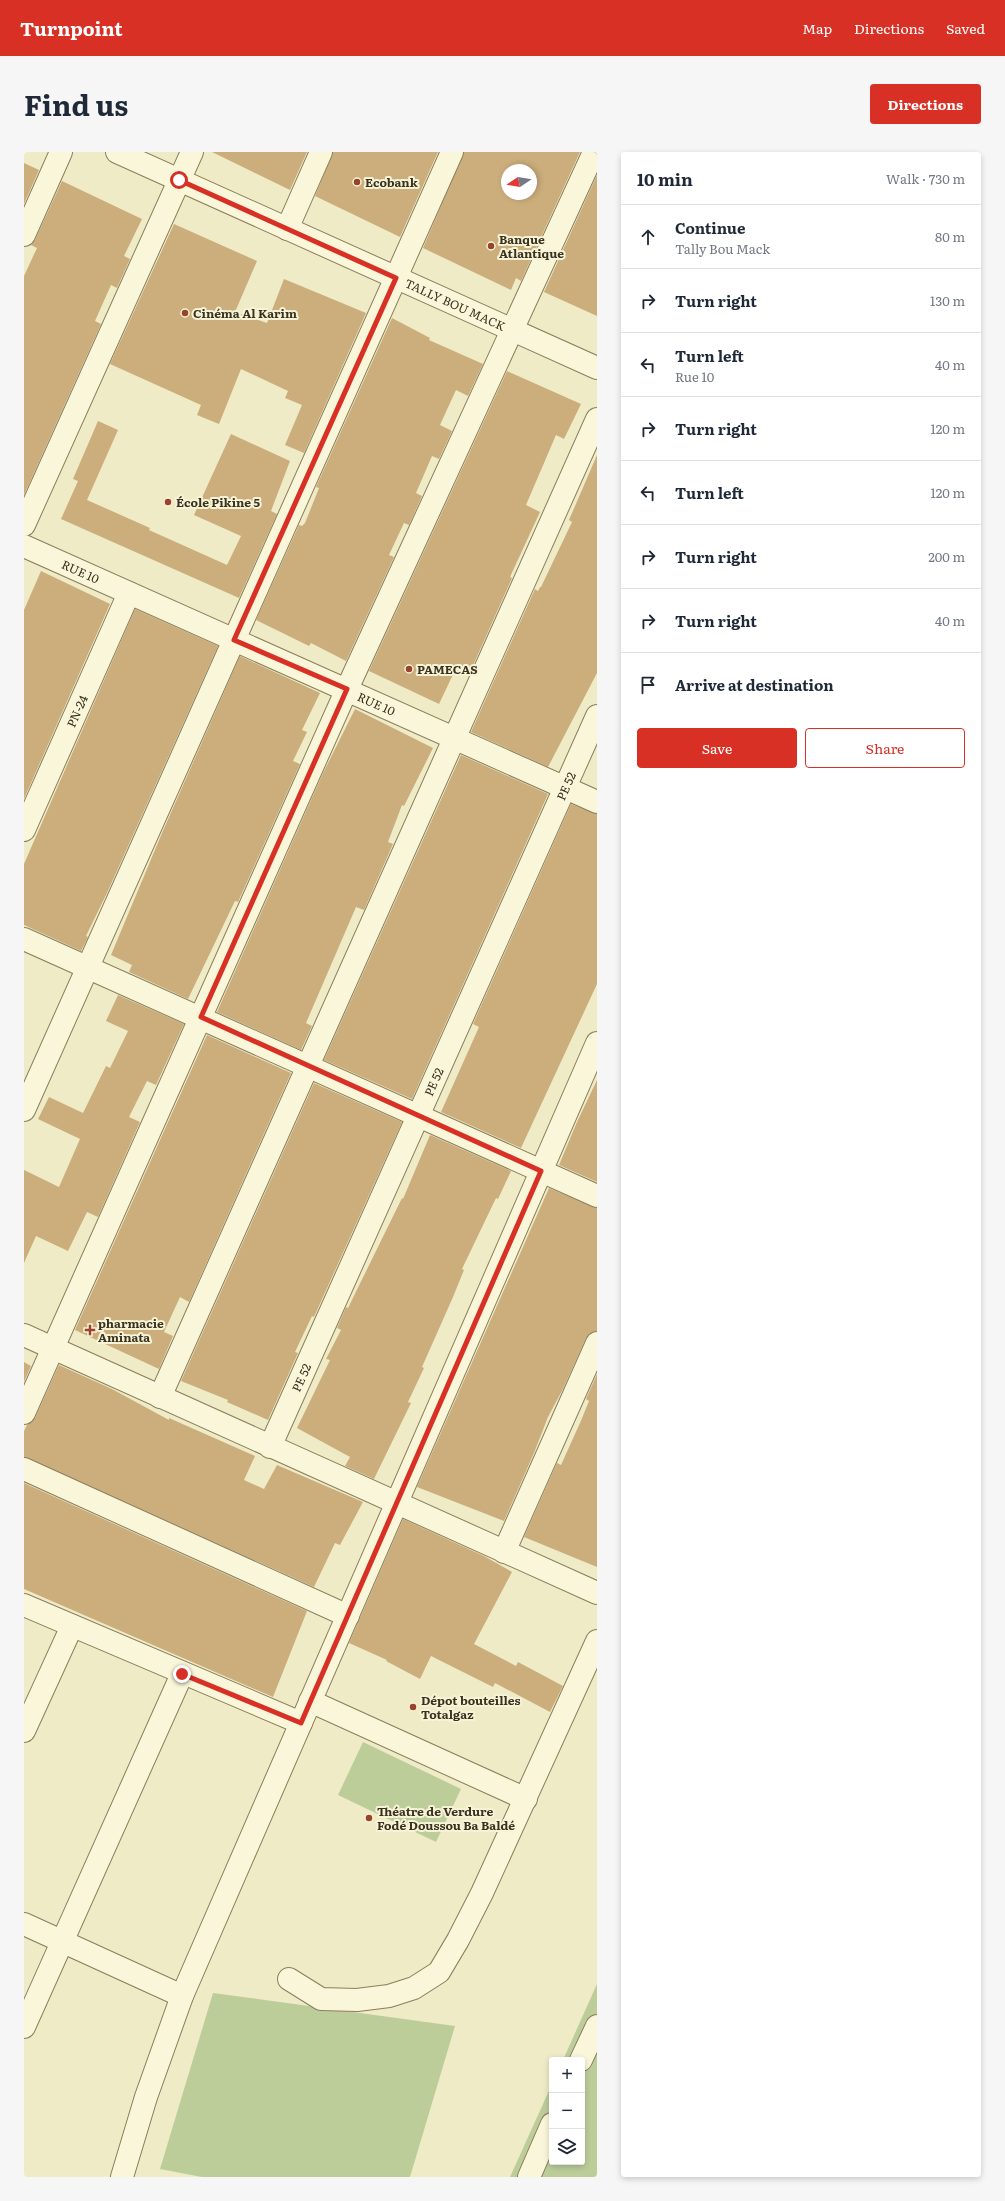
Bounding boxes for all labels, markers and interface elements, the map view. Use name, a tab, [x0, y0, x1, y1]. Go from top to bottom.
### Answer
text: Turnpoint	[20, 14, 123, 42]
text: Map	[802, 18, 832, 38]
text: Directions	[854, 18, 924, 38]
text: Saved	[946, 18, 985, 38]
text: Find us	[24, 83, 128, 125]
button: Directions	[870, 84, 981, 124]
north arrow	[501, 164, 537, 200]
text: 10 min	[637, 166, 693, 191]
text: Walk · 730 m	[886, 169, 965, 188]
route start	[170, 171, 188, 189]
place label: Ecobank	[365, 173, 419, 191]
marker: Ecobank	[352, 177, 362, 187]
text: Continue	[675, 216, 745, 239]
icon: ahead	[637, 226, 659, 248]
text: 80 m	[935, 227, 965, 246]
place label: Banque Atlantique	[499, 230, 564, 262]
text: Tally Bou Mack	[675, 239, 770, 258]
marker: Banque Atlantique	[486, 241, 496, 251]
street label: TALLY BOU MACK	[402, 274, 509, 335]
text: Turn right	[675, 289, 757, 312]
icon: right	[637, 290, 659, 312]
text: 130 m	[930, 291, 965, 310]
place label: Cinéma Al Karim	[193, 304, 297, 322]
marker: Cinéma Al Karim	[180, 308, 190, 318]
text: Turn left	[675, 344, 744, 367]
icon: left	[637, 354, 659, 376]
text: 40 m	[935, 355, 965, 374]
text: Rue 10	[675, 367, 714, 386]
text: Turn right	[675, 417, 757, 440]
icon: right	[637, 418, 659, 440]
text: 120 m	[930, 419, 965, 438]
text: Turn left	[675, 481, 744, 504]
icon: left	[637, 482, 659, 504]
text: 120 m	[930, 483, 965, 502]
place label: École Pikine 5	[176, 493, 260, 511]
marker: École Pikine 5	[163, 497, 173, 507]
text: Turn right	[675, 545, 757, 568]
icon: right	[637, 546, 659, 568]
text: 200 m	[928, 547, 965, 566]
street label: RUE 10	[59, 555, 102, 588]
text: Turn right	[675, 609, 757, 632]
icon: right	[637, 610, 659, 632]
text: 40 m	[935, 611, 965, 630]
place label: PAMECAS	[417, 660, 478, 678]
marker: PAMECAS	[404, 664, 414, 674]
text: Arrive at destination	[675, 673, 834, 696]
icon: arrive	[637, 674, 659, 696]
street label: RUE 10	[355, 687, 398, 720]
street label: PN-24	[62, 692, 92, 730]
button: Save	[637, 728, 797, 768]
button: Share	[805, 728, 965, 768]
street label: PE 52	[551, 769, 580, 803]
street label: PE 52	[419, 1065, 448, 1099]
place label: pharmacie Aminata	[98, 1314, 164, 1346]
marker: pharmacie Aminata	[85, 1325, 95, 1335]
street label: PE 52	[287, 1361, 315, 1395]
route end	[173, 1665, 191, 1683]
place label: Dépot bouteilles Totalgaz	[421, 1691, 521, 1723]
marker: Dépot bouteilles Totalgaz	[408, 1702, 418, 1712]
place label: Théatre de Verdure Fodé Doussou Ba Baldé	[377, 1802, 515, 1834]
marker: Théatre de Verdure Fodé Doussou Ba Baldé	[364, 1813, 374, 1823]
map controls	[549, 2057, 585, 2165]
button: +	[549, 2057, 585, 2093]
button: −	[549, 2093, 585, 2129]
button: layers	[549, 2129, 585, 2165]

